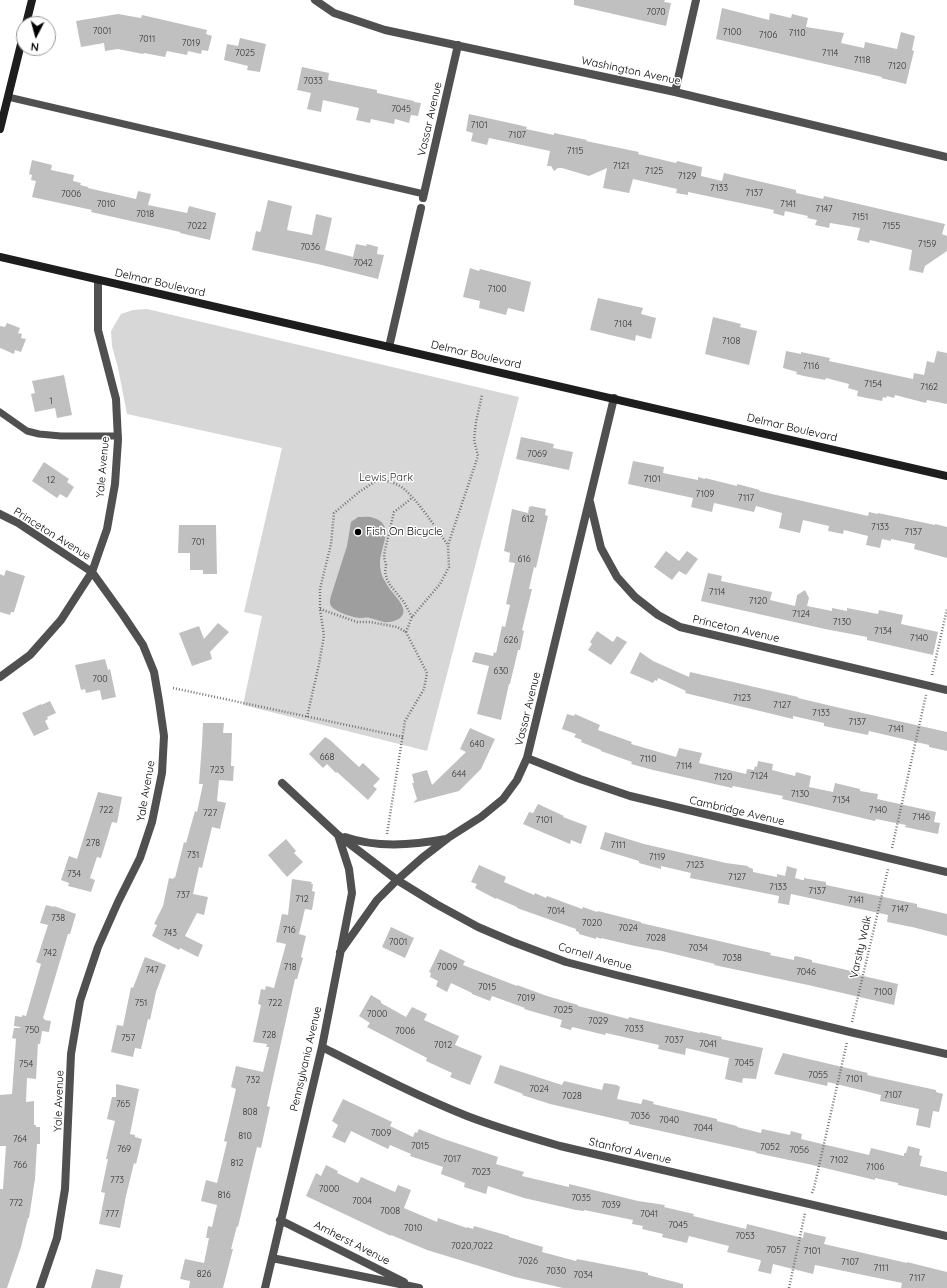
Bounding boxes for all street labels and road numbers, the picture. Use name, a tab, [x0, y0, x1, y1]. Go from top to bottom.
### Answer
street label: Washington Avenue	[580, 54, 682, 88]
street label: Vassar Avenue	[415, 81, 445, 157]
street label: Delmar Boulevard	[113, 266, 207, 300]
street label: Delmar Boulevard	[429, 338, 523, 372]
street label: Delmar Boulevard	[745, 411, 839, 445]
street label: Yale Avenue	[94, 436, 112, 498]
street label: Princeton Avenue	[11, 505, 93, 563]
street label: Princeton Avenue	[691, 613, 781, 645]
street label: Vassar Avenue	[512, 671, 544, 747]
street label: Yale Avenue	[134, 759, 158, 823]
street label: Cambridge Avenue	[688, 794, 786, 828]
street label: Varsity Walk	[847, 914, 875, 980]
street label: Cornell Avenue	[557, 940, 633, 974]
street label: Pennsylvania Avenue	[287, 1005, 325, 1113]
street label: Yale Avenue	[51, 1070, 67, 1132]
street label: Stanford Avenue	[587, 1135, 673, 1167]
street label: Amherst Avenue	[312, 1218, 392, 1268]

